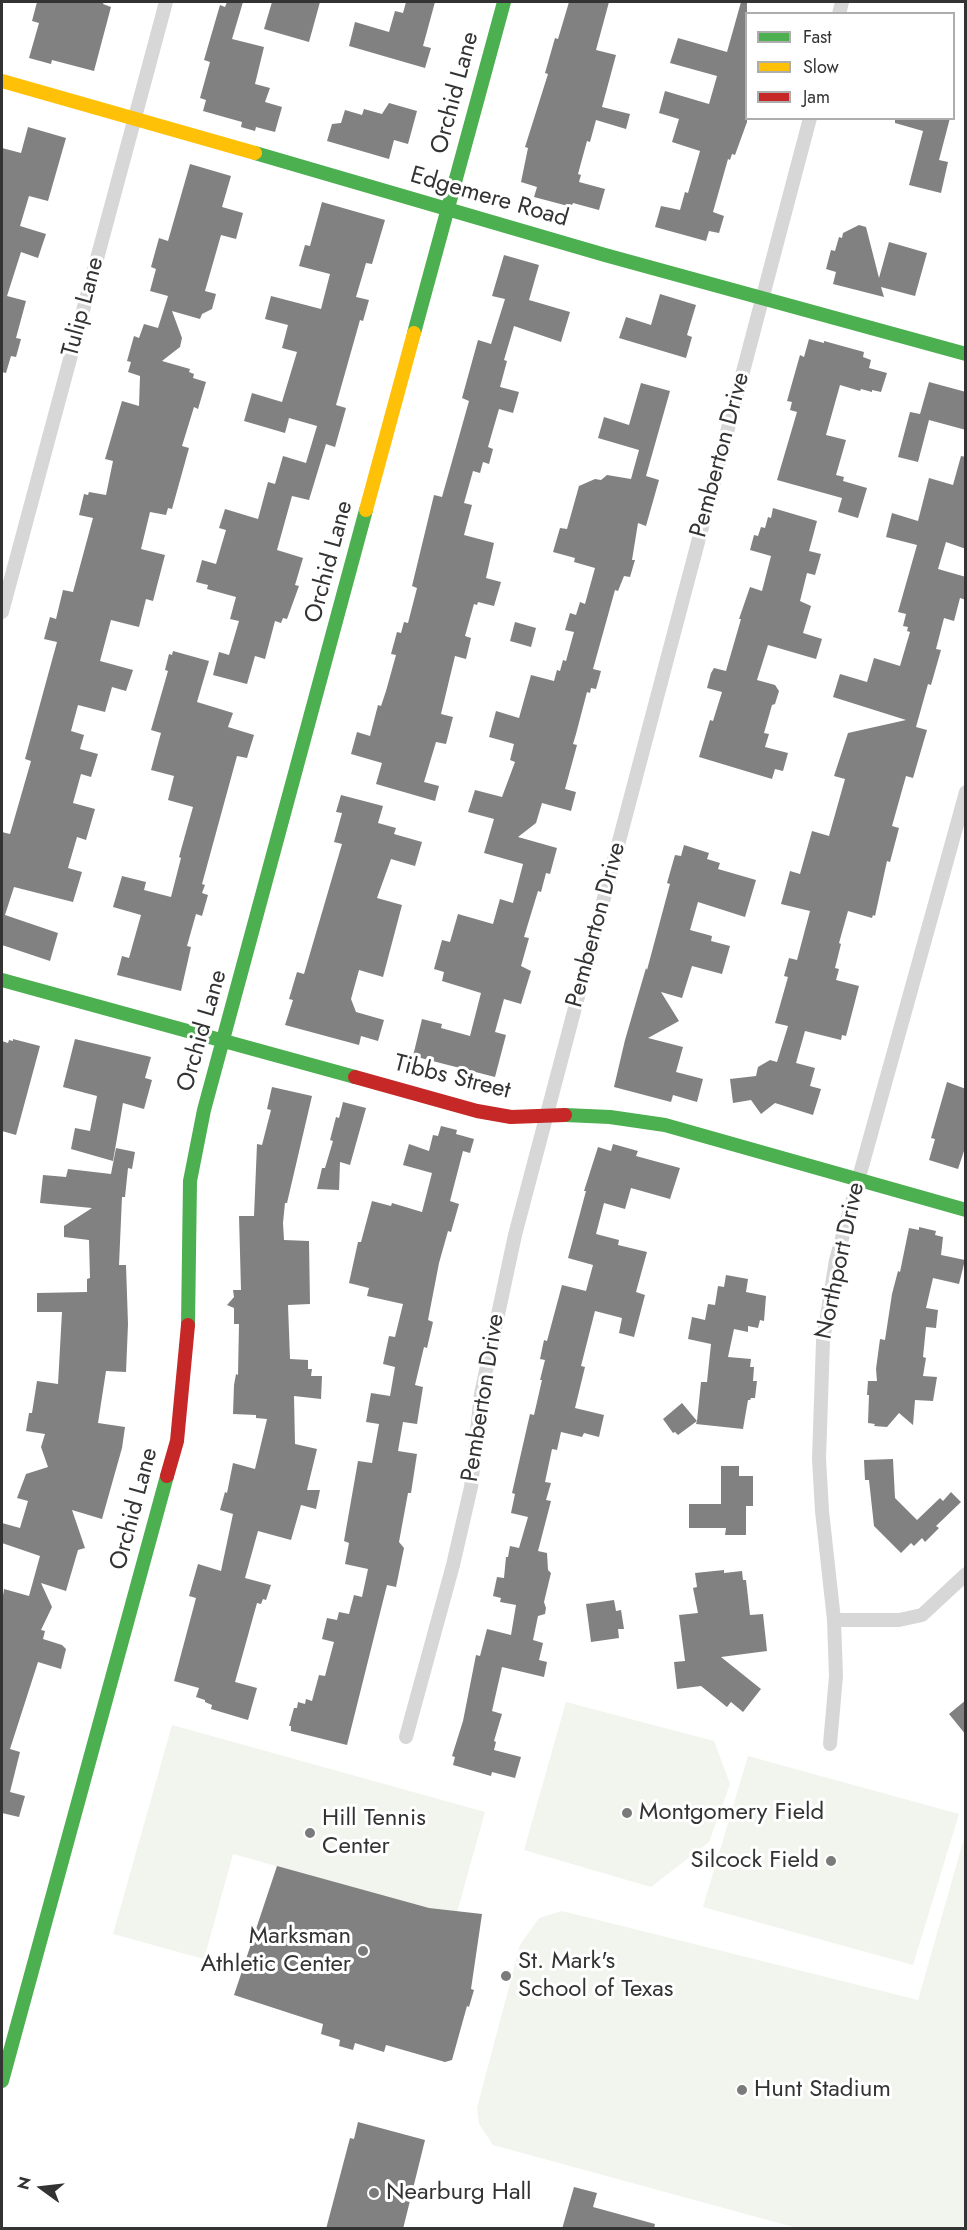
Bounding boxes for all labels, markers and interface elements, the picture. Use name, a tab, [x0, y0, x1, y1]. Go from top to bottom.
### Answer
legend	[745, 12, 955, 120]
text: Fast	[803, 24, 832, 50]
street label: Orchid Lane	[426, 29, 486, 157]
text: Slow	[803, 54, 839, 80]
text: Jam	[803, 84, 830, 110]
street label: Edgemere Road	[407, 162, 571, 234]
street label: Tulip Lane	[57, 254, 111, 360]
street label: Pemberton Drive	[685, 369, 757, 541]
street label: Orchid Lane	[300, 498, 360, 626]
street label: Pemberton Drive	[561, 839, 633, 1011]
street label: Orchid Lane	[172, 967, 234, 1095]
street label: Tibbs Street	[391, 1050, 513, 1106]
street label: Northport Drive	[810, 1180, 872, 1342]
street label: Pemberton Drive	[456, 1312, 512, 1484]
street label: Orchid Lane	[105, 1445, 165, 1573]
place label: Montgomery Field	[639, 1799, 824, 1827]
place label: Hill Tennis Center	[322, 1805, 426, 1861]
marker: Montgomery Field	[620, 1806, 634, 1820]
marker: Hill Tennis Center	[303, 1826, 317, 1840]
place label: Silcock Field	[690, 1847, 819, 1875]
marker: Silcock Field	[824, 1854, 838, 1868]
place label: Marksman Athletic Center	[200, 1923, 351, 1979]
marker: Marksman Athletic Center	[356, 1944, 370, 1958]
place label: St. Mark's School of Texas	[518, 1948, 673, 2004]
marker: St. Mark's School of Texas	[499, 1969, 513, 1983]
place label: Hunt Stadium	[754, 2076, 891, 2104]
marker: Hunt Stadium	[735, 2083, 749, 2097]
north arrow	[12, 2158, 72, 2218]
text: N	[11, 2174, 37, 2192]
place label: Nearburg Hall	[386, 2179, 532, 2207]
marker: Nearburg Hall	[367, 2186, 381, 2200]

